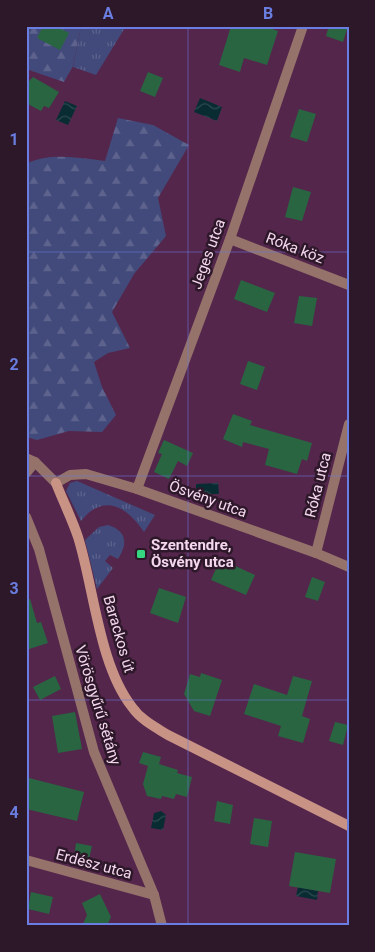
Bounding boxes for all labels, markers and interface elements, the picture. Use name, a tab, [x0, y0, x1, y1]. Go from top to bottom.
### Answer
text: A	[103, 4, 114, 23]
text: B	[263, 4, 273, 23]
text: 1	[9, 130, 19, 149]
street label: Jeges utca	[187, 216, 229, 292]
street label: Róka köz	[263, 229, 327, 267]
text: 2	[9, 355, 19, 374]
street label: Róka utca	[301, 451, 335, 519]
street label: Ösvény utca	[167, 477, 249, 521]
place label: Szentendre, Ösvény utca	[151, 536, 234, 571]
marker: Szentendre, Ösvény utca	[135, 548, 147, 560]
text: 3	[9, 579, 19, 598]
street label: Barackos út	[99, 593, 139, 675]
street label: Vörösgyűrű sétány	[71, 643, 125, 767]
text: 4	[9, 803, 19, 822]
street label: Erdész utca	[54, 845, 134, 883]

